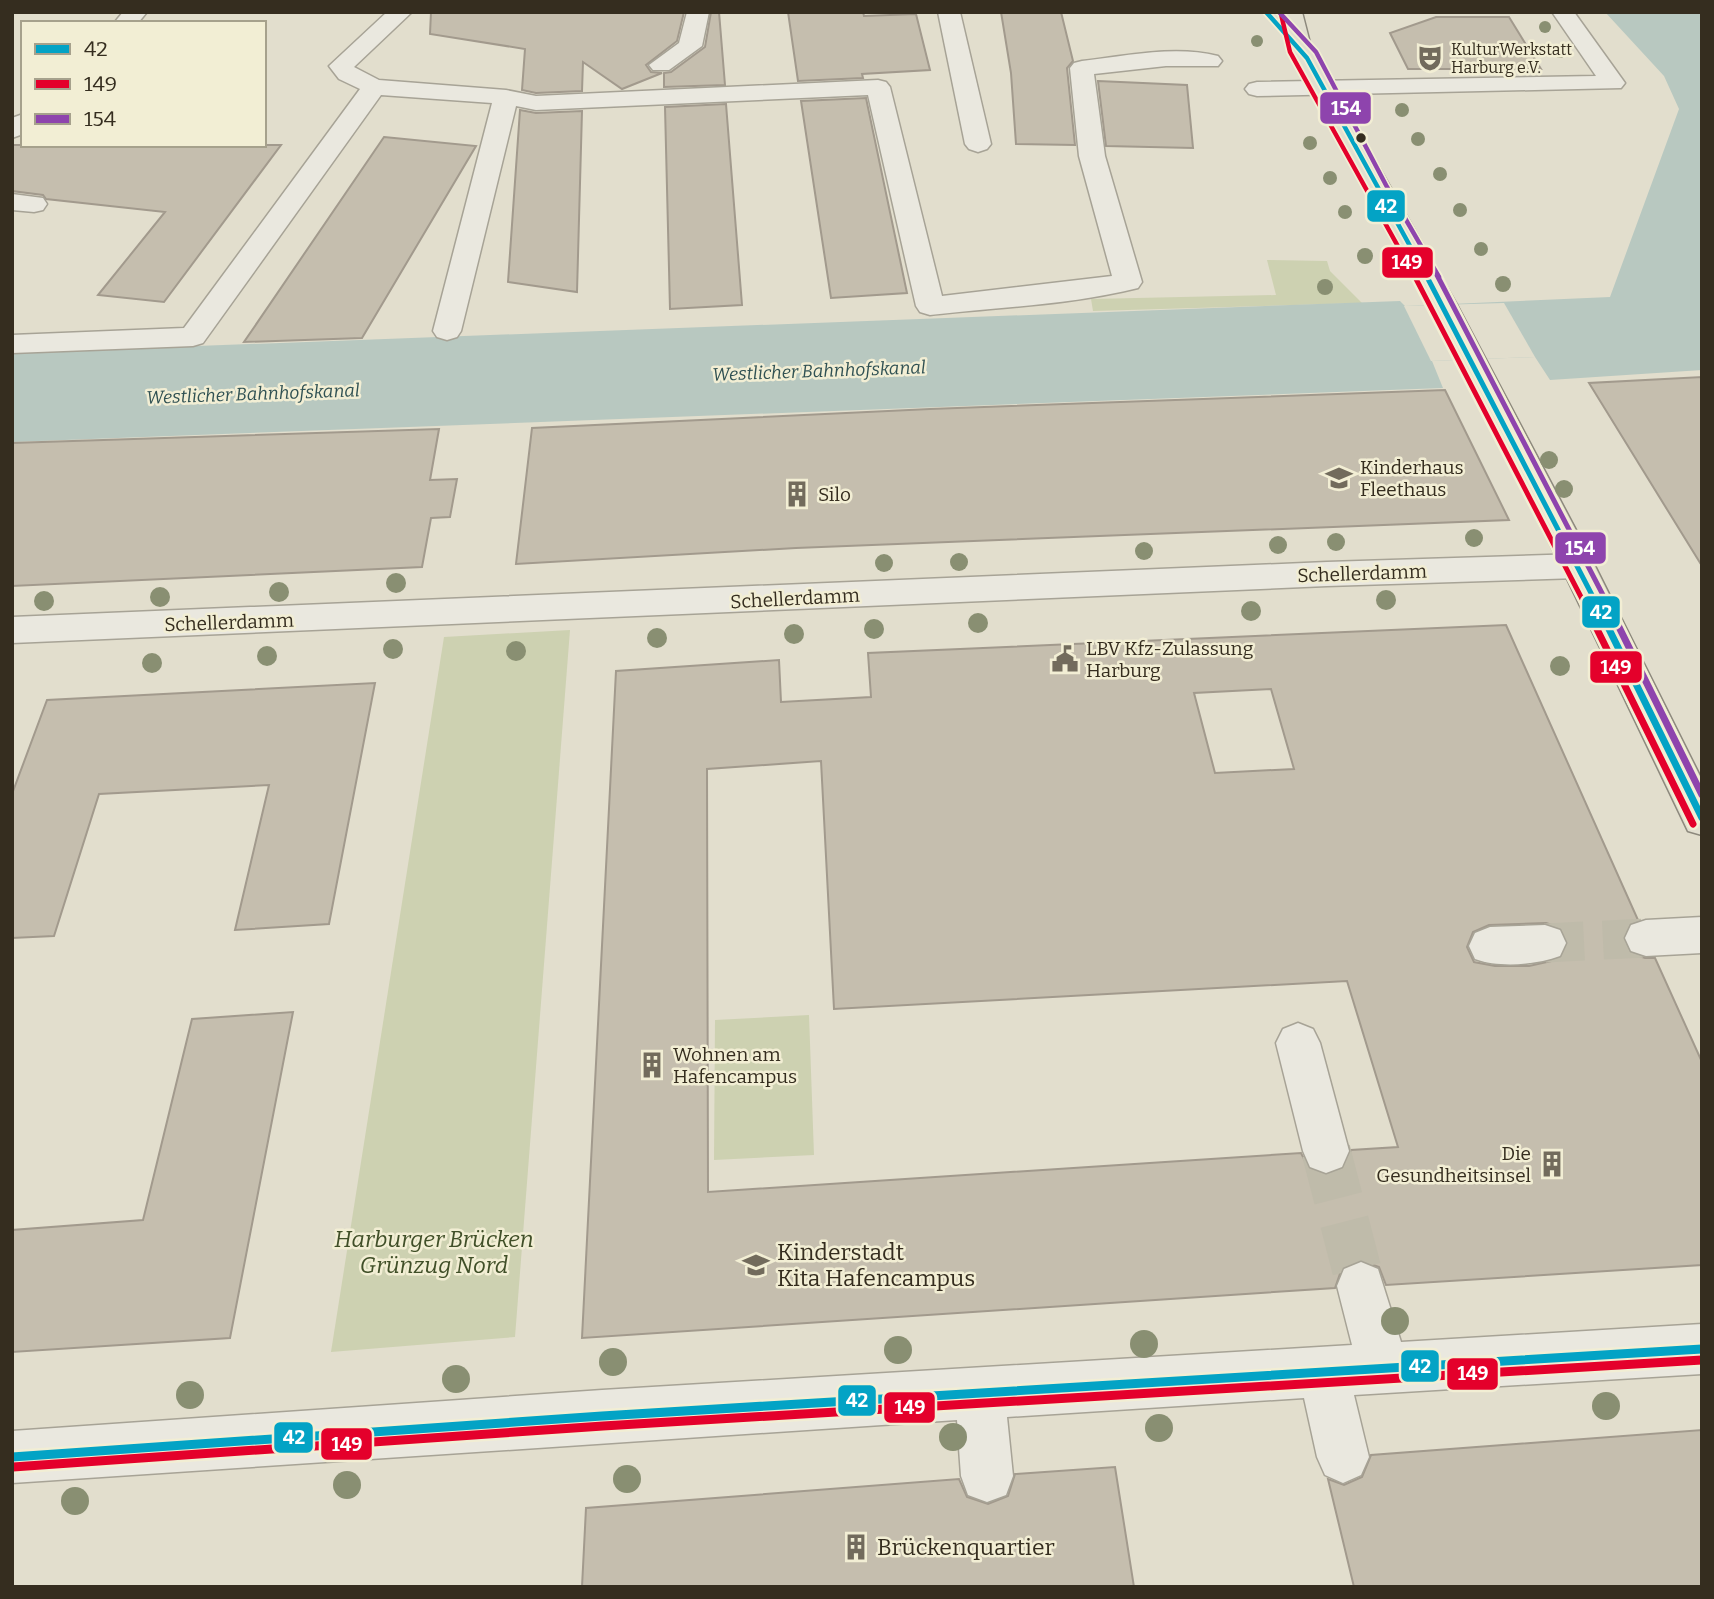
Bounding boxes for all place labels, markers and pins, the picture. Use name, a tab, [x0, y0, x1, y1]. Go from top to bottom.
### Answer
place label: KulturWerkstatt Harburg e.V.	[1451, 40, 1572, 77]
theatre icon: KulturWerkstatt Harburg e.V.	[1415, 43, 1445, 73]
unlabelled marker	[1354, 131, 1368, 145]
place label: Kinderhaus Fleethaus	[1360, 456, 1464, 501]
school or university icon: Kinderhaus Fleethaus	[1324, 463, 1354, 493]
building icon: Silo	[782, 479, 812, 509]
place label: Silo	[818, 483, 851, 506]
place label: LBV Kfz-Zulassung Harburg	[1086, 637, 1254, 682]
public building icon: LBV Kfz-Zulassung Harburg	[1050, 644, 1080, 674]
place label: Wohnen am Hafencampus	[673, 1043, 797, 1088]
building icon: Wohnen am Hafencampus	[637, 1050, 667, 1080]
place label: Die Gesundheitsinsel	[1376, 1142, 1531, 1187]
building icon: Die Gesundheitsinsel	[1537, 1149, 1567, 1179]
place label: Kinderstadt Kita Hafencampus	[777, 1238, 975, 1292]
school or university icon: Kinderstadt Kita Hafencampus	[741, 1250, 771, 1280]
building icon: Brückenquartier	[841, 1532, 871, 1562]
place label: Brückenquartier	[877, 1533, 1055, 1561]

